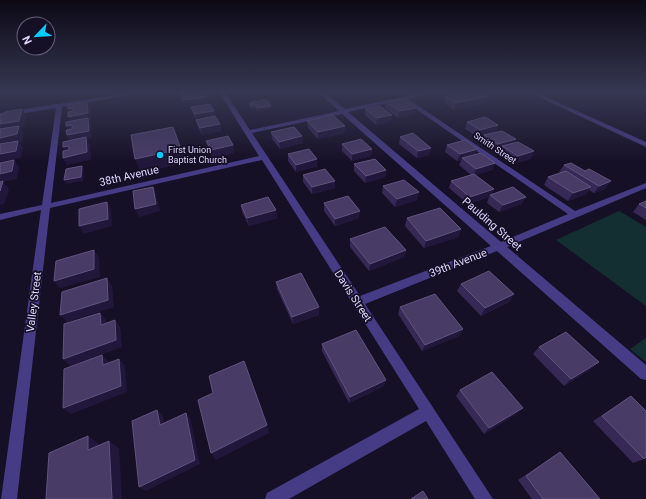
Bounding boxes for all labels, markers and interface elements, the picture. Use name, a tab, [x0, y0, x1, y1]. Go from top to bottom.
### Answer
north arrow	[16, 16, 56, 56]
text: N	[20, 34, 35, 46]
street label: Smith Street	[472, 130, 518, 166]
place label: First Union Baptist Church	[168, 145, 227, 165]
marker: First Union Baptist Church	[155, 150, 165, 160]
street label: 38th Avenue	[98, 163, 160, 189]
street label: Paulding Street	[460, 195, 525, 254]
street label: 39th Avenue	[427, 246, 489, 280]
street label: Davis Street	[332, 268, 375, 324]
street label: Valley Street	[24, 271, 44, 333]

